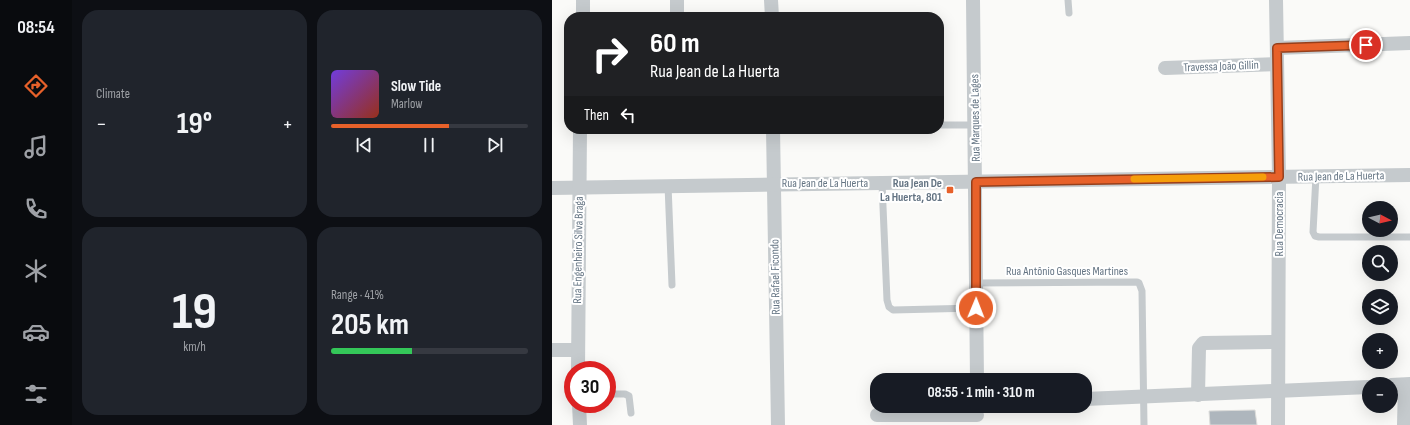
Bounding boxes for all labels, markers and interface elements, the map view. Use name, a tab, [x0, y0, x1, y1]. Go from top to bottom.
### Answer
text: 08:54	[17, 17, 55, 38]
text: 60 m	[650, 27, 699, 60]
icon: right	[584, 28, 636, 80]
pin	[1349, 28, 1383, 62]
icon: arrive	[1355, 34, 1377, 56]
street label: Travessa João Gillin	[1183, 58, 1259, 75]
text: Rua Jean de La Huerta	[650, 61, 780, 82]
icon: directions	[22, 72, 50, 100]
street label: Rua Marques de Lages	[967, 74, 984, 162]
text: Slow Tide	[391, 77, 441, 96]
text: Climate	[96, 86, 130, 102]
text: Marlow	[391, 96, 423, 112]
icon: left	[617, 104, 639, 126]
text: 19°	[177, 106, 212, 142]
text: Then	[584, 106, 609, 125]
text: −	[96, 111, 107, 138]
text: +	[282, 111, 293, 138]
icon: music	[22, 133, 50, 161]
icon: previous	[353, 134, 375, 156]
icon: pause	[418, 134, 440, 156]
icon: next	[484, 134, 506, 156]
street label: Rua Jean de La Huerta	[1298, 168, 1385, 185]
street label: Rua Jean de La Huerta	[782, 176, 869, 191]
place label: Rua Jean De La Huerta, 801	[880, 176, 942, 205]
marker: Rua Jean De La Huerta, 801	[945, 185, 955, 195]
street label: Rua Democracia	[1272, 191, 1287, 256]
icon: phone	[22, 195, 50, 223]
street label: Rua Engenheiro Silva Braga	[570, 196, 587, 304]
north arrow	[1362, 201, 1398, 237]
map controls	[1362, 201, 1398, 413]
street label: Rua Rafael Ficondo	[767, 239, 784, 315]
button: search	[1362, 245, 1398, 281]
icon: climate	[22, 257, 50, 285]
street label: Rua Antônio Gasques Martines	[1006, 264, 1128, 279]
text: 19	[172, 281, 217, 344]
text: Range · 41%	[331, 287, 384, 303]
position arrow	[955, 287, 997, 329]
button: layers	[1362, 289, 1398, 325]
text: 205 km	[331, 307, 409, 343]
icon: car	[22, 318, 50, 346]
button: +	[1362, 333, 1398, 369]
text: km/h	[183, 339, 206, 355]
speed limit sign: 30	[564, 361, 616, 413]
button: −	[1362, 377, 1398, 413]
icon: filters	[22, 380, 50, 408]
text: 08:55 · 1 min · 310 m	[927, 383, 1035, 402]

